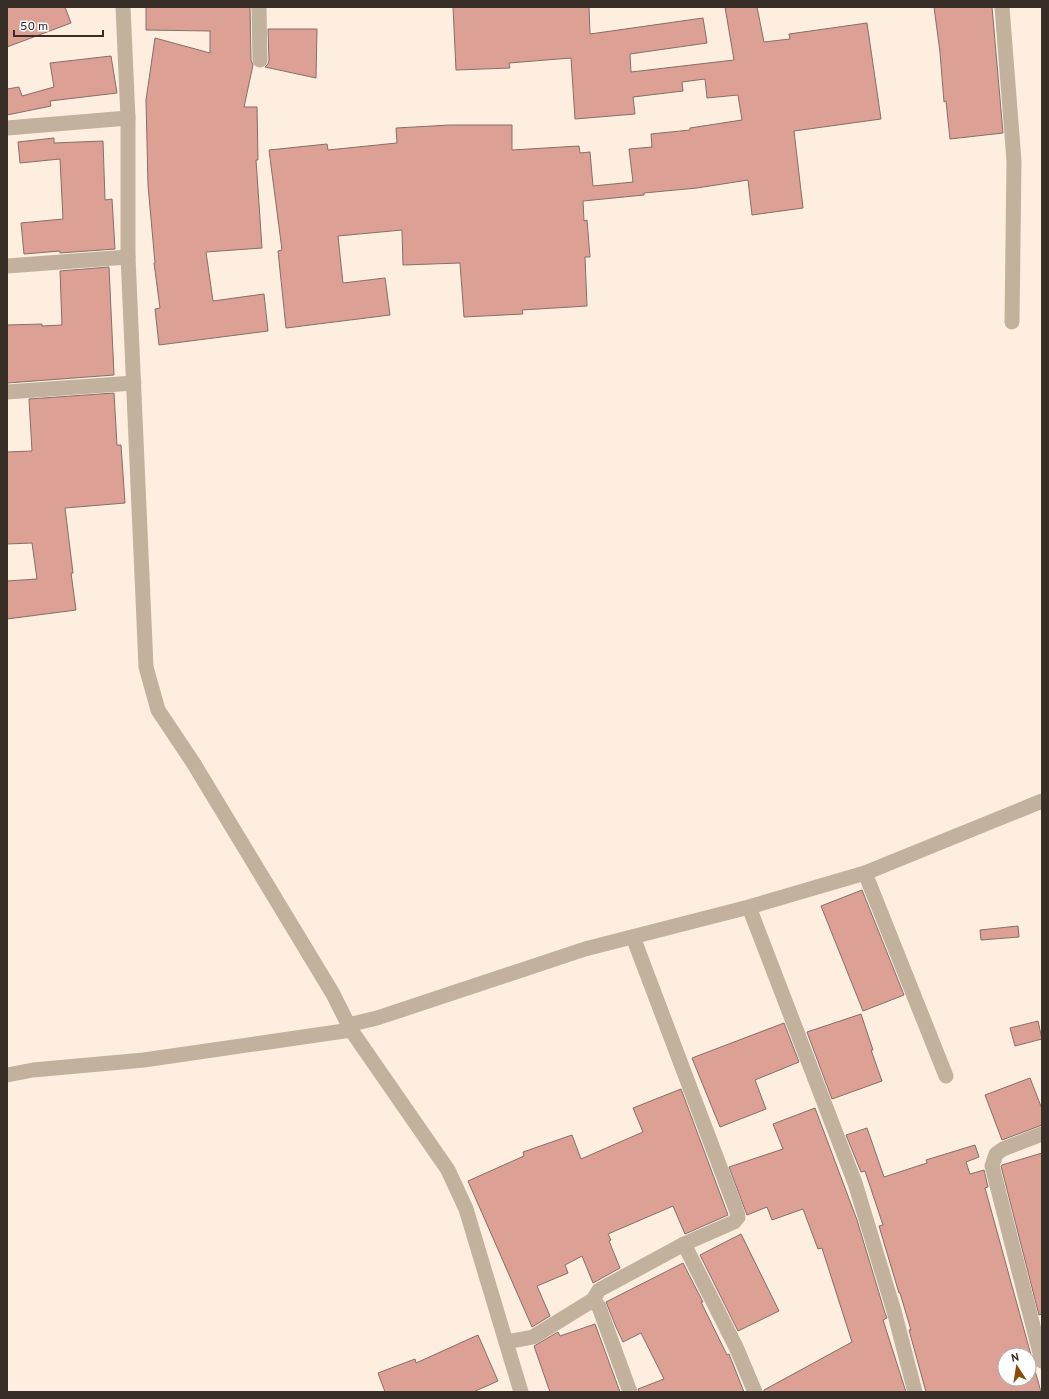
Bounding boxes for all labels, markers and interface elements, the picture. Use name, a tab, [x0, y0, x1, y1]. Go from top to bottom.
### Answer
scale bar	[14, 12, 103, 38]
text: 50 m	[20, 19, 48, 35]
north arrow	[997, 1347, 1037, 1387]
text: N	[1010, 1351, 1020, 1366]

